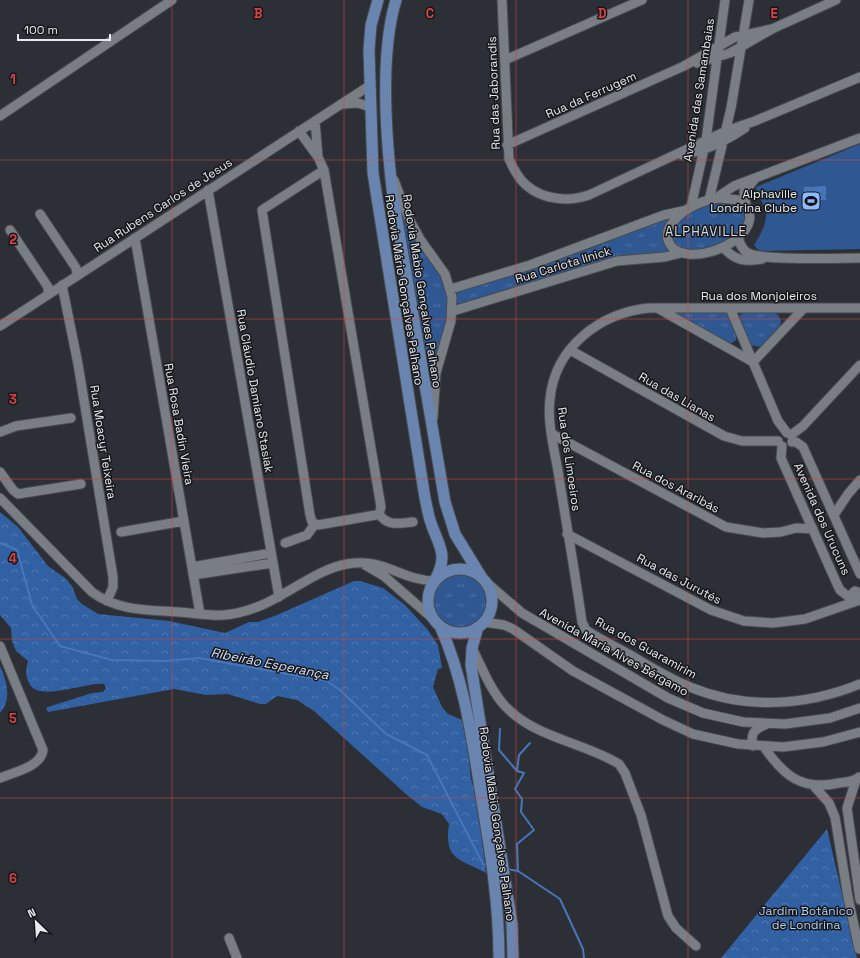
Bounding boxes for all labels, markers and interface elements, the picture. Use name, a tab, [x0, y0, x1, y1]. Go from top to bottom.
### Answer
text: B	[254, 5, 263, 22]
text: C	[426, 5, 434, 22]
text: D	[598, 5, 607, 22]
text: E	[770, 5, 778, 22]
scale bar	[18, 16, 110, 42]
street label: Avenida das Samambaias	[680, 17, 718, 163]
text: 100 m	[24, 22, 58, 38]
street label: Rua das Jaborandis	[484, 36, 504, 150]
street label: Rua da Ferrugem	[543, 68, 639, 122]
text: 1	[10, 71, 16, 88]
street label: Rua Rubens Carlos de Jesus	[91, 154, 235, 256]
place label: Alphaville Londrina Clube	[710, 186, 797, 216]
sports icon: Alphaville Londrina Clube	[800, 190, 822, 212]
street label: Rodovia Mário Gonçalves Palhano	[381, 193, 427, 387]
street label: Rodovia Mabio Gonçalves Palhano	[399, 193, 445, 389]
district label: ALPHAVILLE	[665, 223, 747, 240]
text: 2	[9, 231, 17, 248]
street label: Rua Carlota Ilnick	[513, 243, 613, 287]
street label: Rua dos Monjoleiros	[701, 288, 817, 304]
street label: Rua Cláudio Damiano Stasiak	[233, 308, 277, 475]
street label: Rua Rosa Badin Vieira	[160, 362, 198, 486]
street label: Rua das Lianas	[636, 369, 718, 425]
street label: Rua Moacyr Teixeira	[86, 384, 120, 500]
text: 3	[9, 391, 17, 408]
street label: Rua dos Limoeiros	[554, 406, 584, 512]
street label: Rua dos Araribás	[630, 457, 722, 517]
street label: Avenida dos Urucuns	[790, 460, 854, 578]
text: 4	[9, 550, 17, 567]
street label: Rua das Jurutés	[634, 550, 724, 608]
street label: Avenida Maria Alves Bérgamo	[537, 604, 691, 700]
street label: Rua dos Guaramirim	[592, 613, 700, 683]
water label: Ribeirão Esperança	[210, 644, 331, 683]
text: 5	[9, 710, 17, 727]
street label: Rodovia Mabio Gonçalves Palhano	[475, 726, 519, 922]
text: 6	[9, 870, 17, 887]
north arrow	[16, 902, 56, 942]
park label: Jardim Botânico de Londrina	[759, 903, 853, 933]
text: N	[25, 905, 38, 921]

